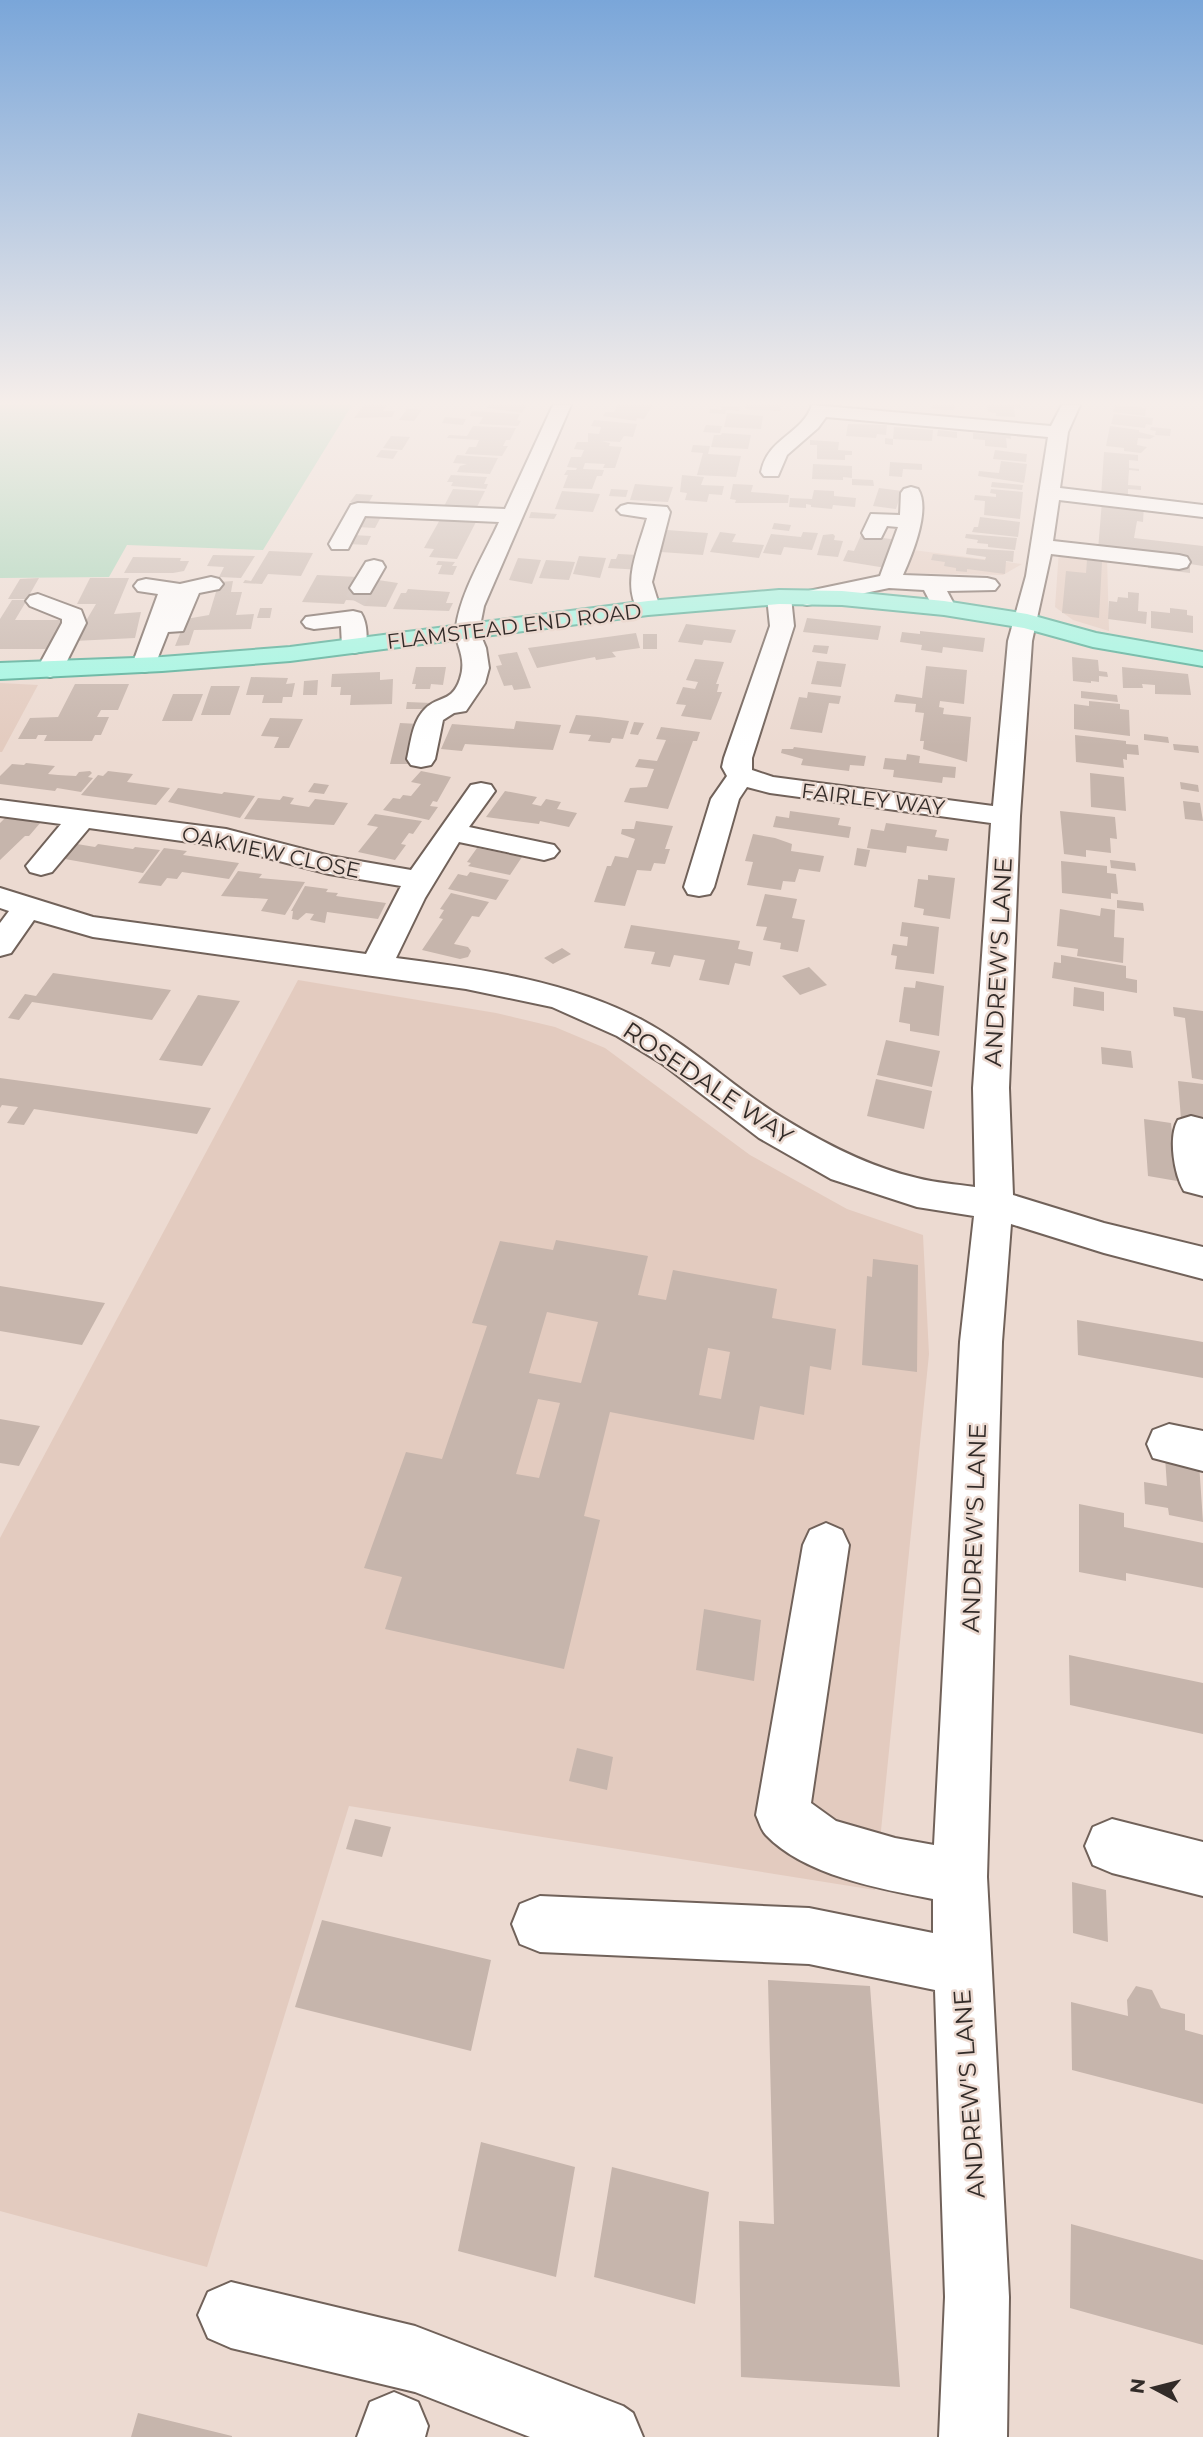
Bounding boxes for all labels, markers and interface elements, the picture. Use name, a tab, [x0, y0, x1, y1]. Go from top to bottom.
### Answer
street label: FLAMSTEAD END ROAD	[385, 598, 643, 654]
street label: FAIRLEY WAY	[800, 778, 947, 820]
street label: OAKVIEW CLOSE	[180, 821, 362, 883]
street label: ANDREW'S LANE	[978, 857, 1018, 1067]
street label: ROSEDALE WAY	[618, 1015, 799, 1151]
street label: ANDREW'S LANE	[956, 1423, 992, 1633]
street label: ANDREW'S LANE	[947, 1989, 991, 2199]
north arrow	[1119, 2353, 1189, 2423]
text: N	[1125, 2377, 1150, 2395]

